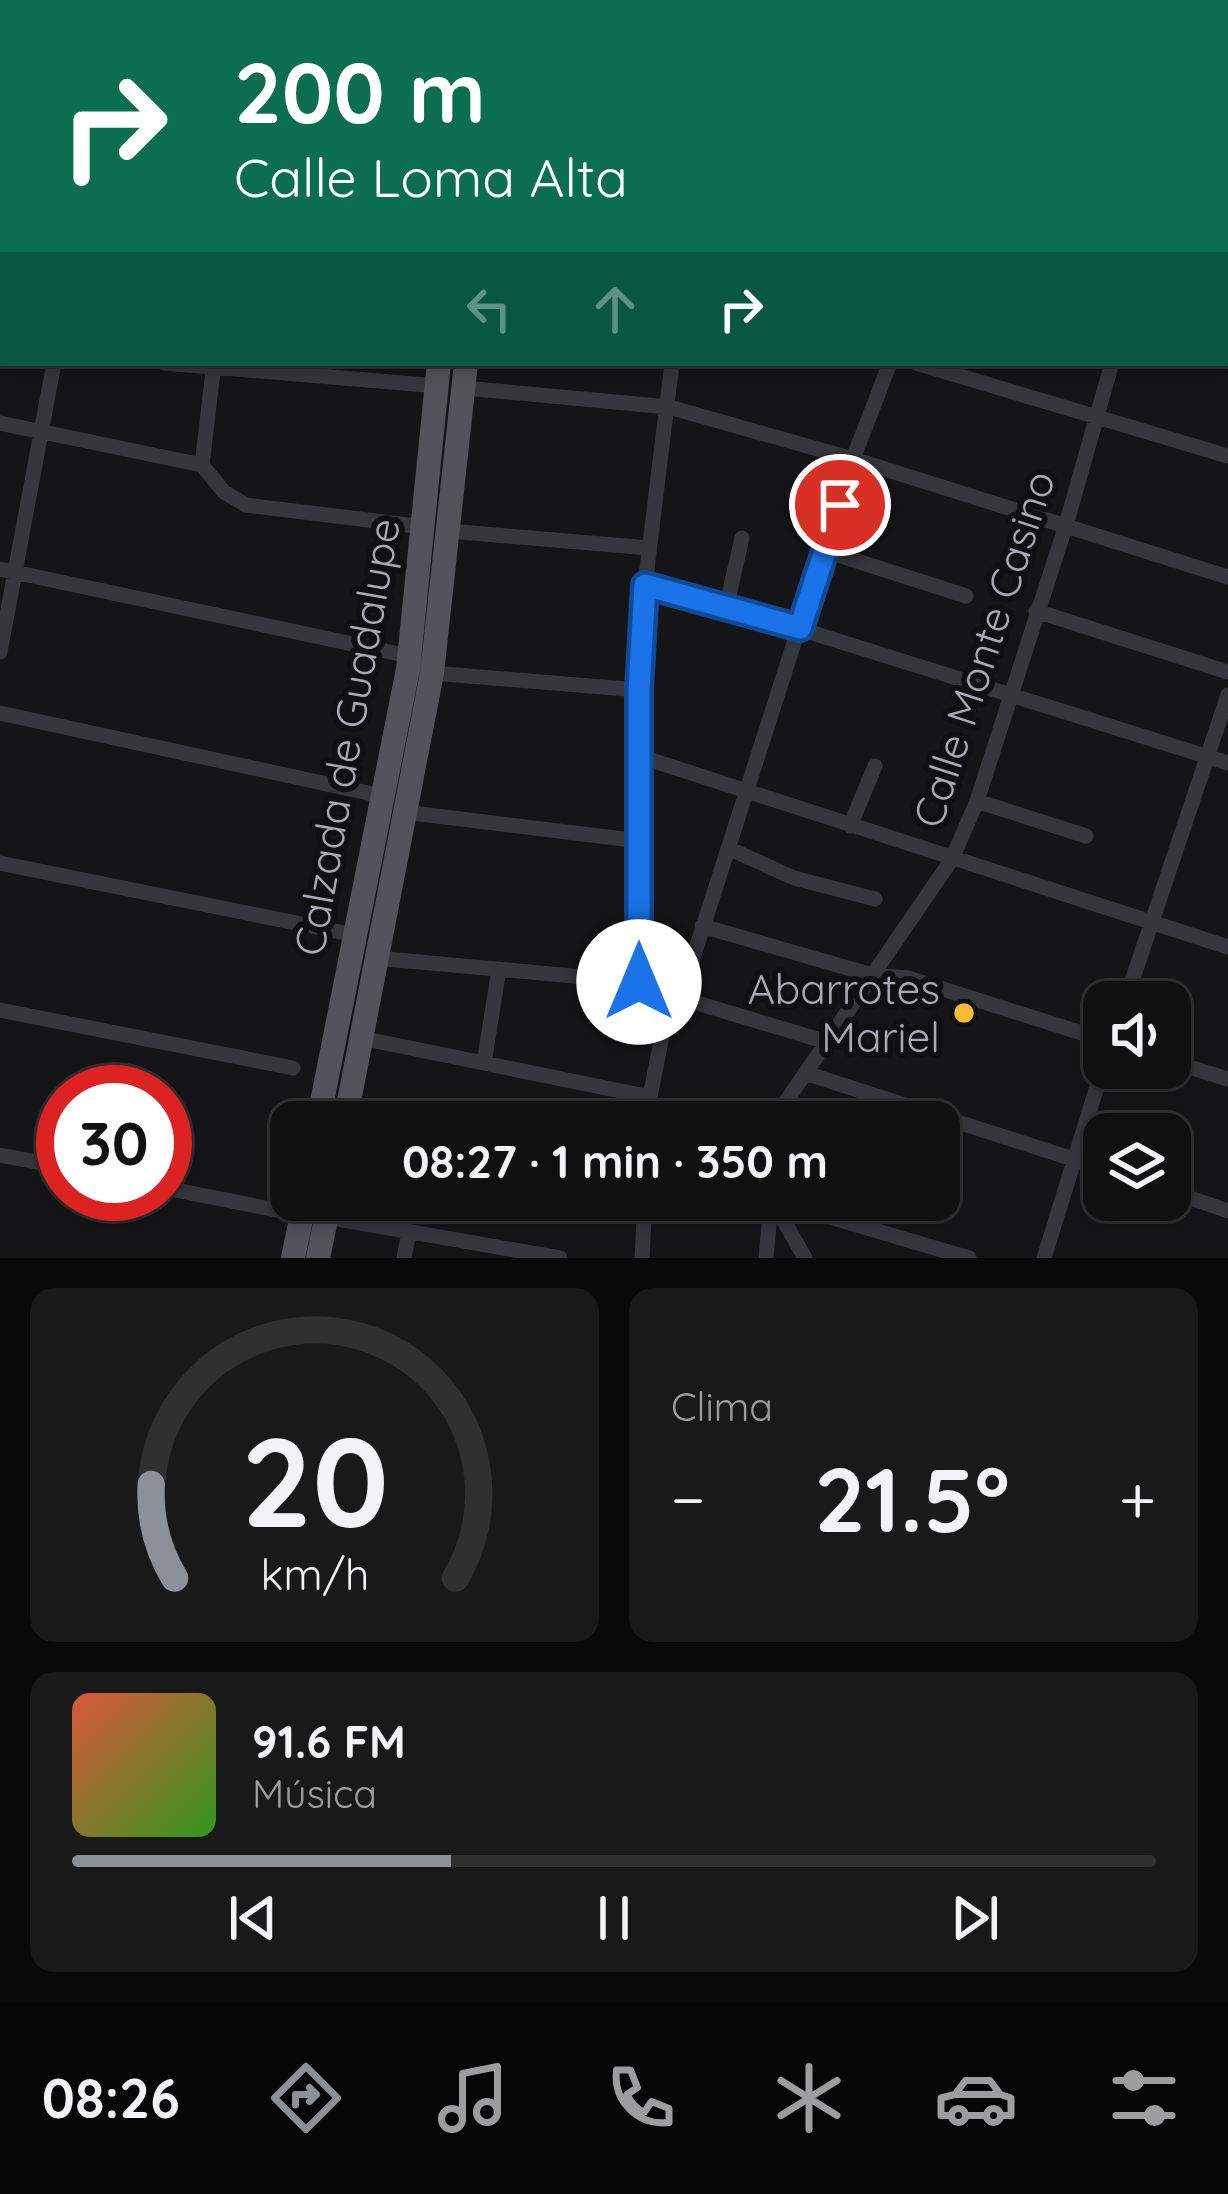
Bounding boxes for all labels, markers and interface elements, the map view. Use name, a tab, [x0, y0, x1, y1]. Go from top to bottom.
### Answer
text: 200 m	[234, 39, 486, 144]
icon: right	[36, 48, 192, 204]
text: Calle Loma Alta	[234, 143, 628, 211]
icon: left	[456, 276, 522, 342]
icon: ahead	[582, 276, 648, 342]
icon: right	[708, 276, 774, 342]
pin	[789, 454, 891, 556]
street label: Calle Monte Casino	[901, 464, 1066, 834]
icon: arrive	[807, 472, 873, 538]
street label: Calzada de Guadalupe	[282, 514, 411, 960]
position arrow	[576, 919, 702, 1045]
place label: Abarrotes Mariel	[748, 962, 940, 1063]
map controls	[1083, 981, 1191, 1221]
button: sound	[1083, 981, 1191, 1089]
marker: Abarrotes Mariel	[951, 1000, 977, 1026]
speed limit sign: 30	[36, 1065, 192, 1221]
button: layers	[1083, 1113, 1191, 1221]
text: 08:27 · 1 min · 350 m	[402, 1133, 828, 1189]
text: Clima	[671, 1382, 773, 1431]
text: 20	[241, 1402, 388, 1558]
text: 21.5°	[814, 1442, 1010, 1555]
text: −	[671, 1457, 705, 1540]
text: +	[1119, 1457, 1156, 1540]
text: km/h	[260, 1547, 369, 1601]
text: 91.6 FM	[252, 1713, 406, 1769]
text: Música	[252, 1769, 377, 1818]
icon: previous	[220, 1885, 286, 1951]
icon: pause	[581, 1885, 647, 1951]
icon: next	[942, 1885, 1008, 1951]
icon: directions	[264, 2056, 348, 2140]
icon: music	[431, 2056, 515, 2140]
icon: phone	[599, 2056, 683, 2140]
icon: climate	[767, 2056, 851, 2140]
icon: car	[934, 2056, 1018, 2140]
icon: filters	[1102, 2056, 1186, 2140]
text: 08:26	[42, 2064, 180, 2132]

